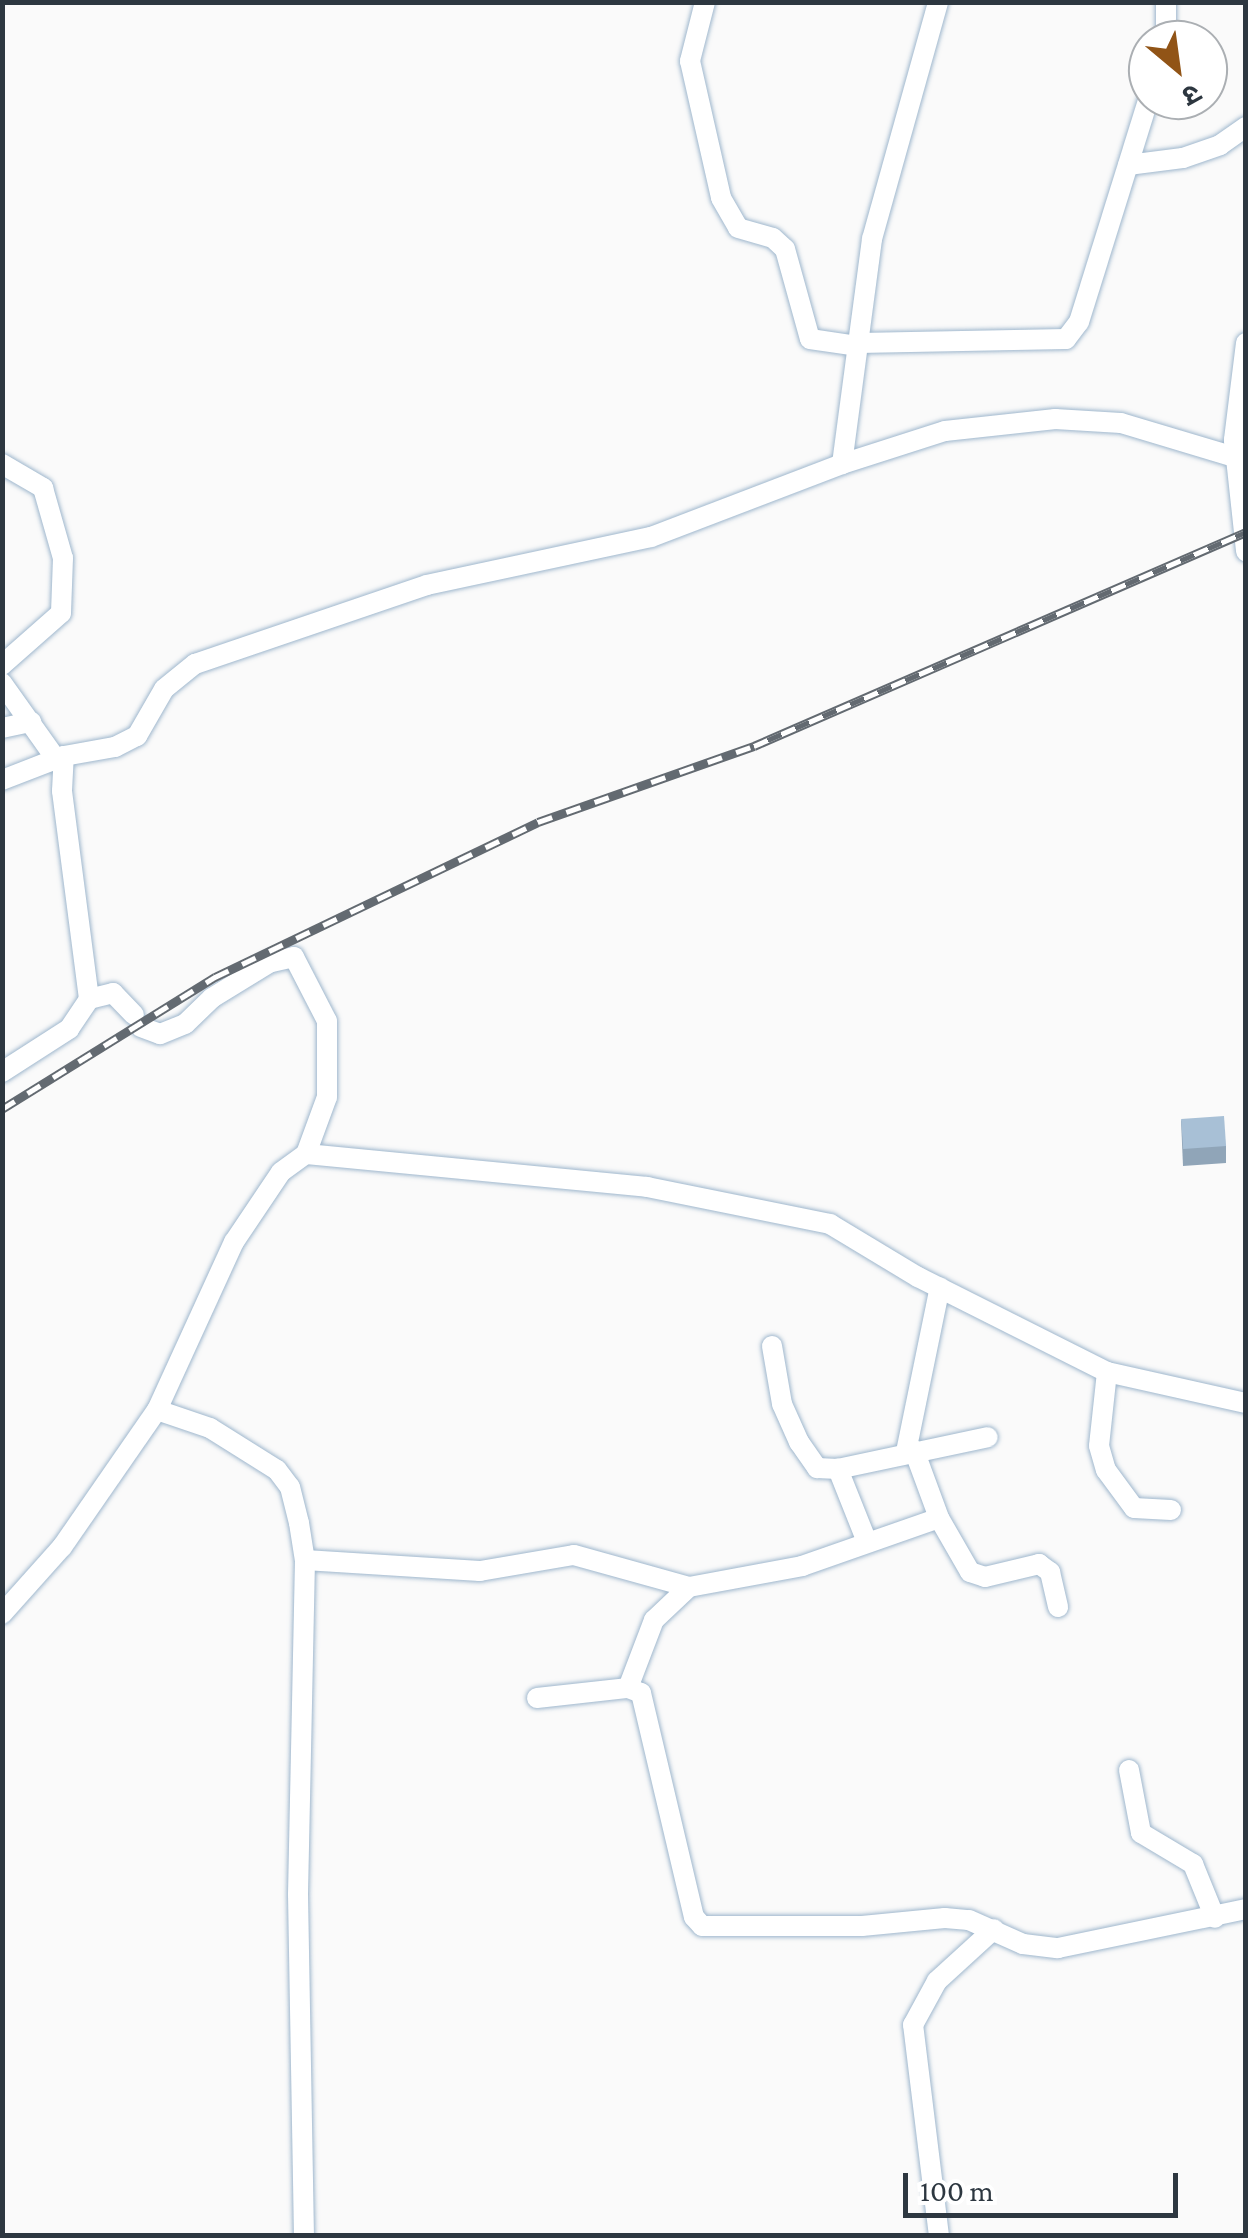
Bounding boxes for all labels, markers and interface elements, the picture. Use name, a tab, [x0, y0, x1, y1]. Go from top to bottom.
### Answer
north arrow	[1128, 20, 1228, 120]
text: उ	[1177, 77, 1207, 112]
scale bar	[908, 2153, 1183, 2215]
text: 100 m	[920, 2174, 994, 2207]

